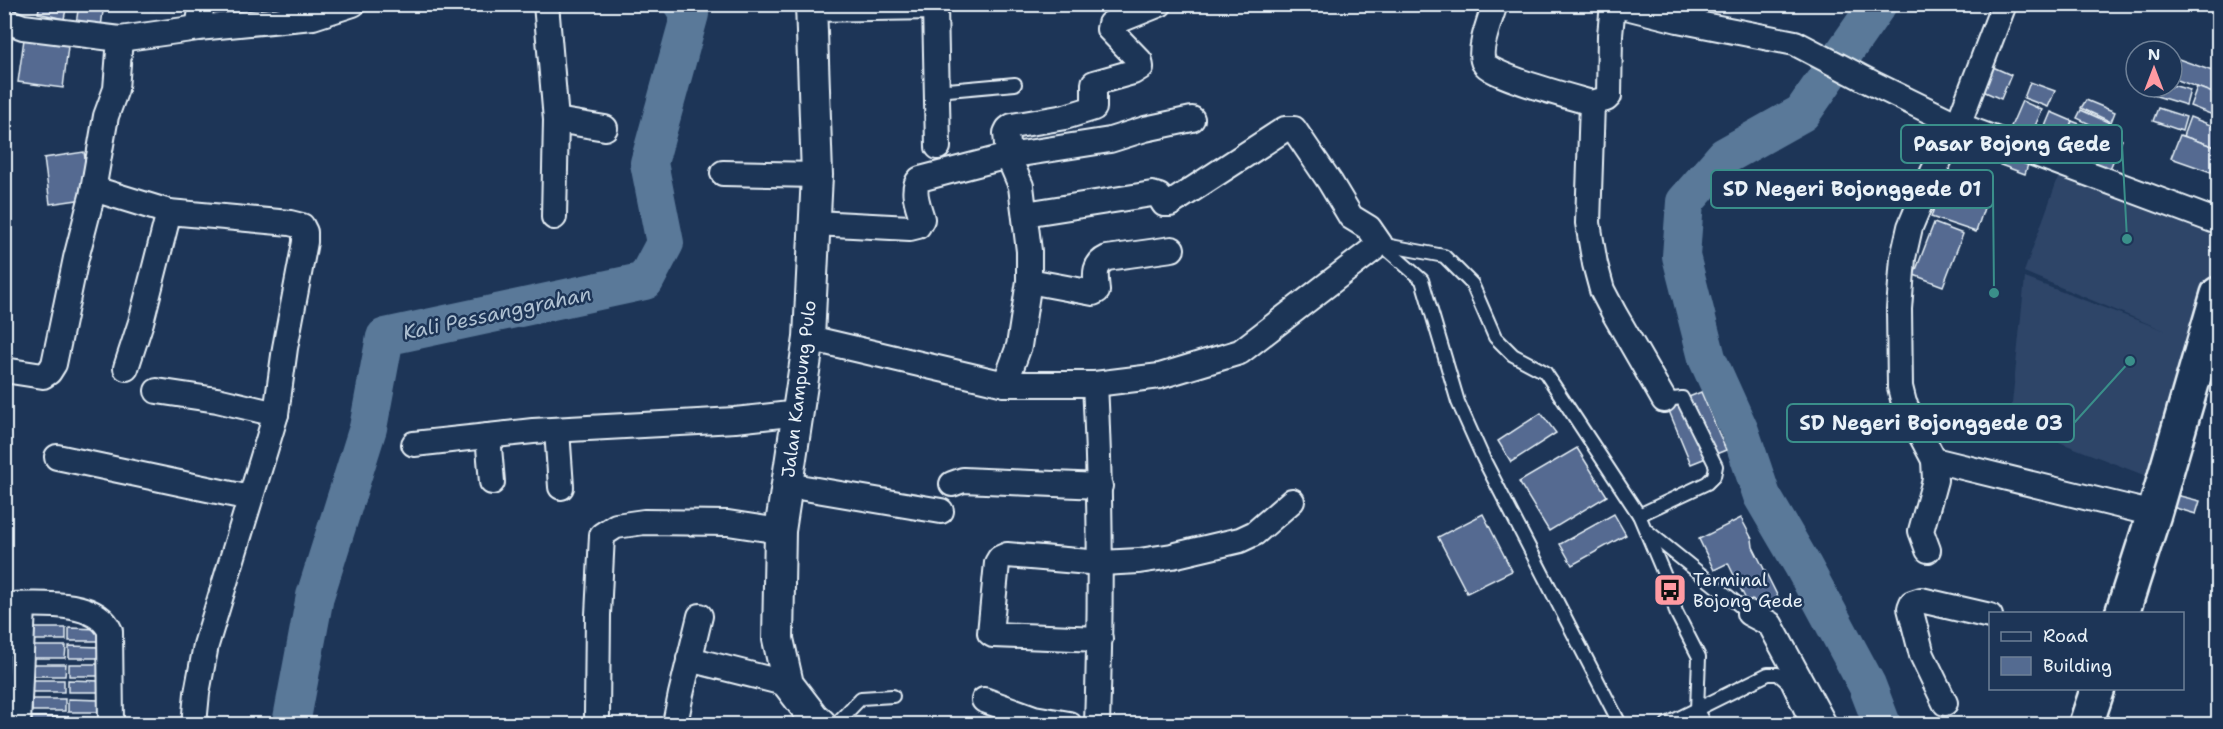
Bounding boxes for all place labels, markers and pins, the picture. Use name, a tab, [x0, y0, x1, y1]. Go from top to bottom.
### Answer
callout: Pasar Bojong Gede	[1901, 125, 2122, 163]
callout: SD Negeri Bojonggede 01	[1711, 170, 1993, 208]
callout: SD Negeri Bojonggede 03	[1787, 404, 2074, 442]
place label: Terminal Bojong Gede	[1693, 568, 1803, 613]
bus stop icon: Terminal Bojong Gede	[1652, 572, 1688, 608]

